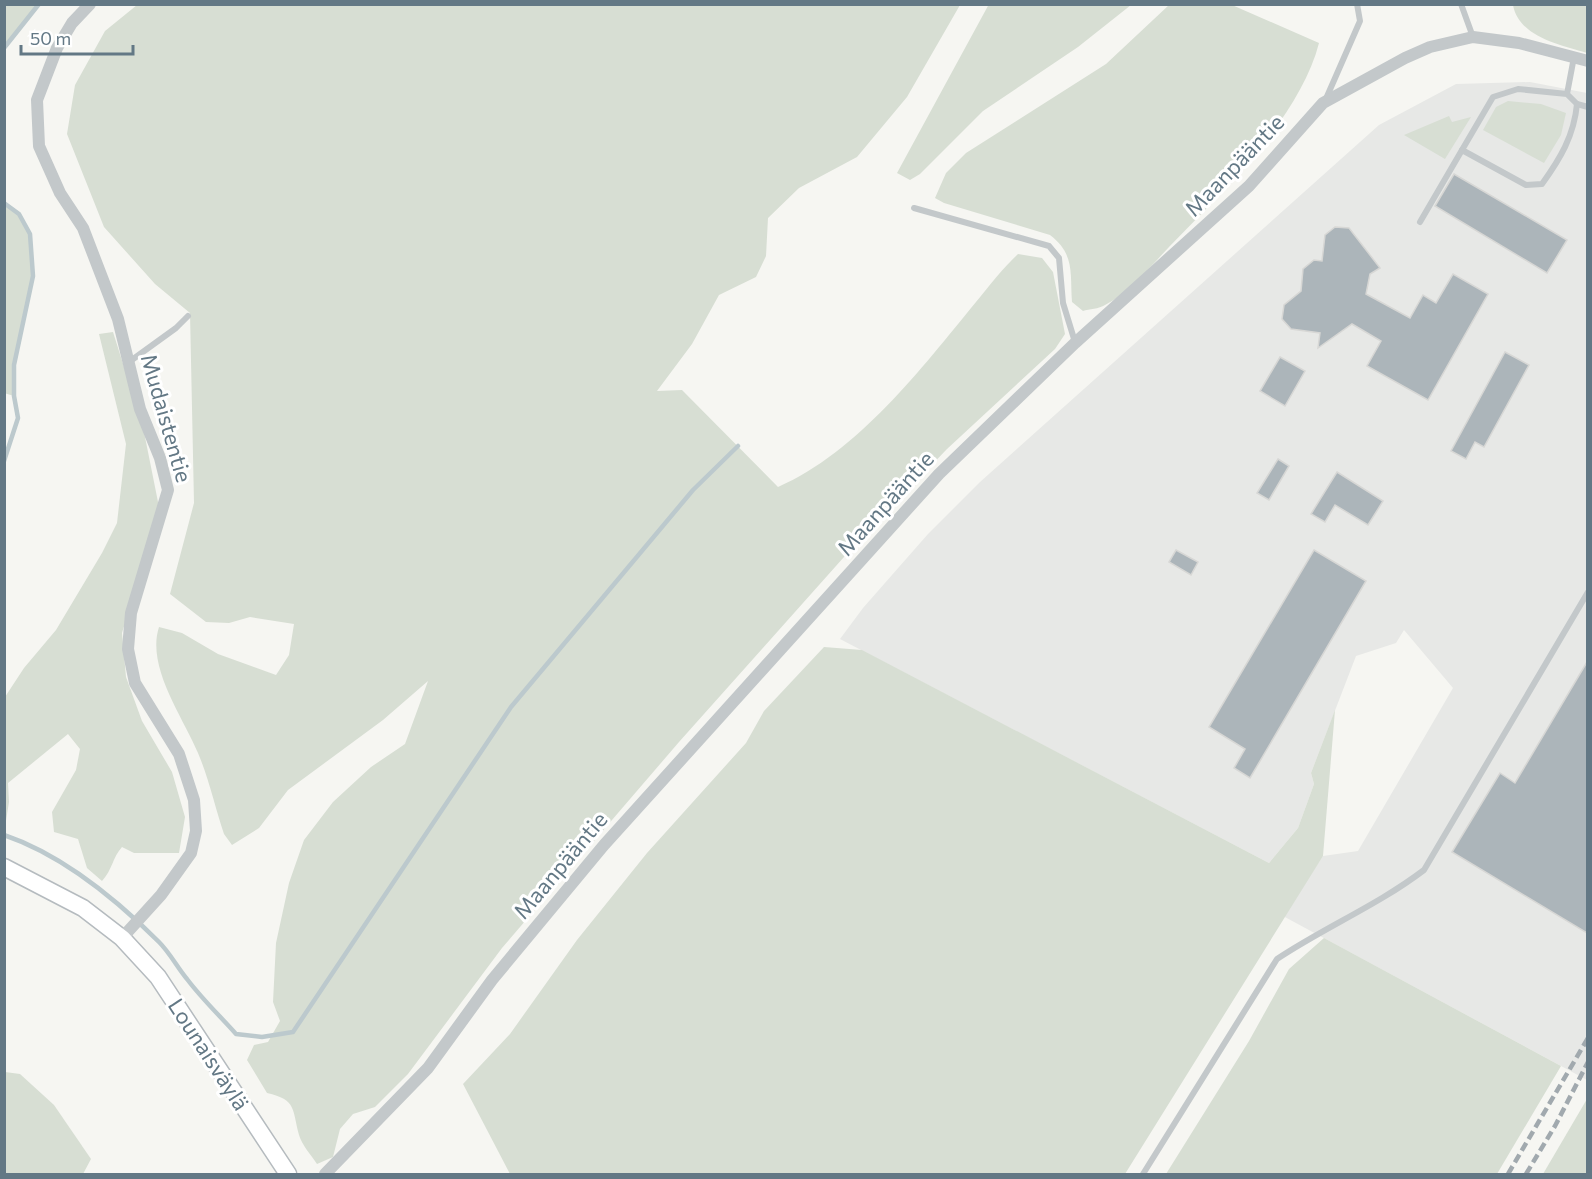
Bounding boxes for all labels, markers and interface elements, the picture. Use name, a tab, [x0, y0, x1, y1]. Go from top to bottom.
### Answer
scale bar	[21, 18, 134, 56]
text: 50 m	[30, 27, 71, 49]
street label: Maanpääntie	[1179, 108, 1289, 222]
street label: Mudaistentie	[136, 351, 198, 485]
street label: Maanpääntie	[831, 445, 939, 561]
street label: Maanpääntie	[507, 806, 613, 924]
street label: Lounaisväylä	[163, 993, 255, 1115]

